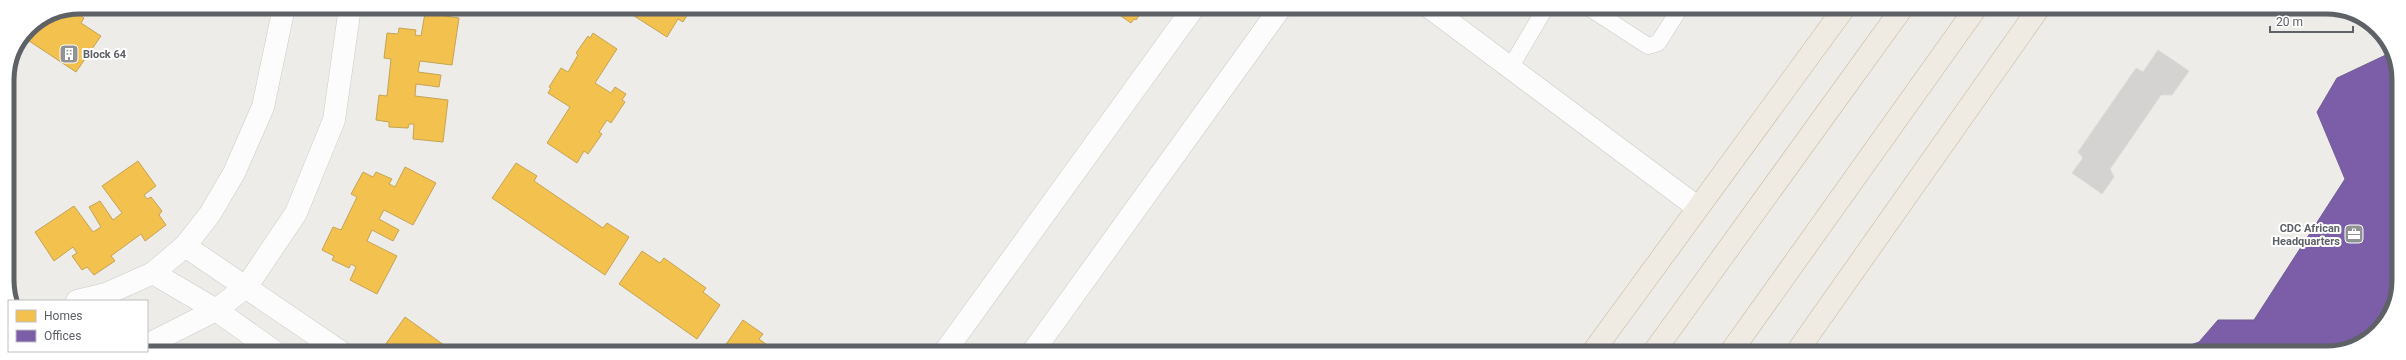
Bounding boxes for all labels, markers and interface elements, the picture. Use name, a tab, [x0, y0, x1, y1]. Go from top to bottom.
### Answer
scale bar	[2270, 8, 2353, 34]
text: 20 m	[2276, 15, 2303, 29]
building icon: Block 64	[58, 43, 80, 65]
place label: Block 64	[83, 48, 127, 61]
place label: CDC African Headquarters	[2272, 222, 2340, 248]
office icon: CDC African Headquarters	[2343, 223, 2365, 245]
legend	[8, 300, 148, 352]
text: Homes	[44, 309, 82, 323]
text: Offices	[44, 329, 81, 343]

